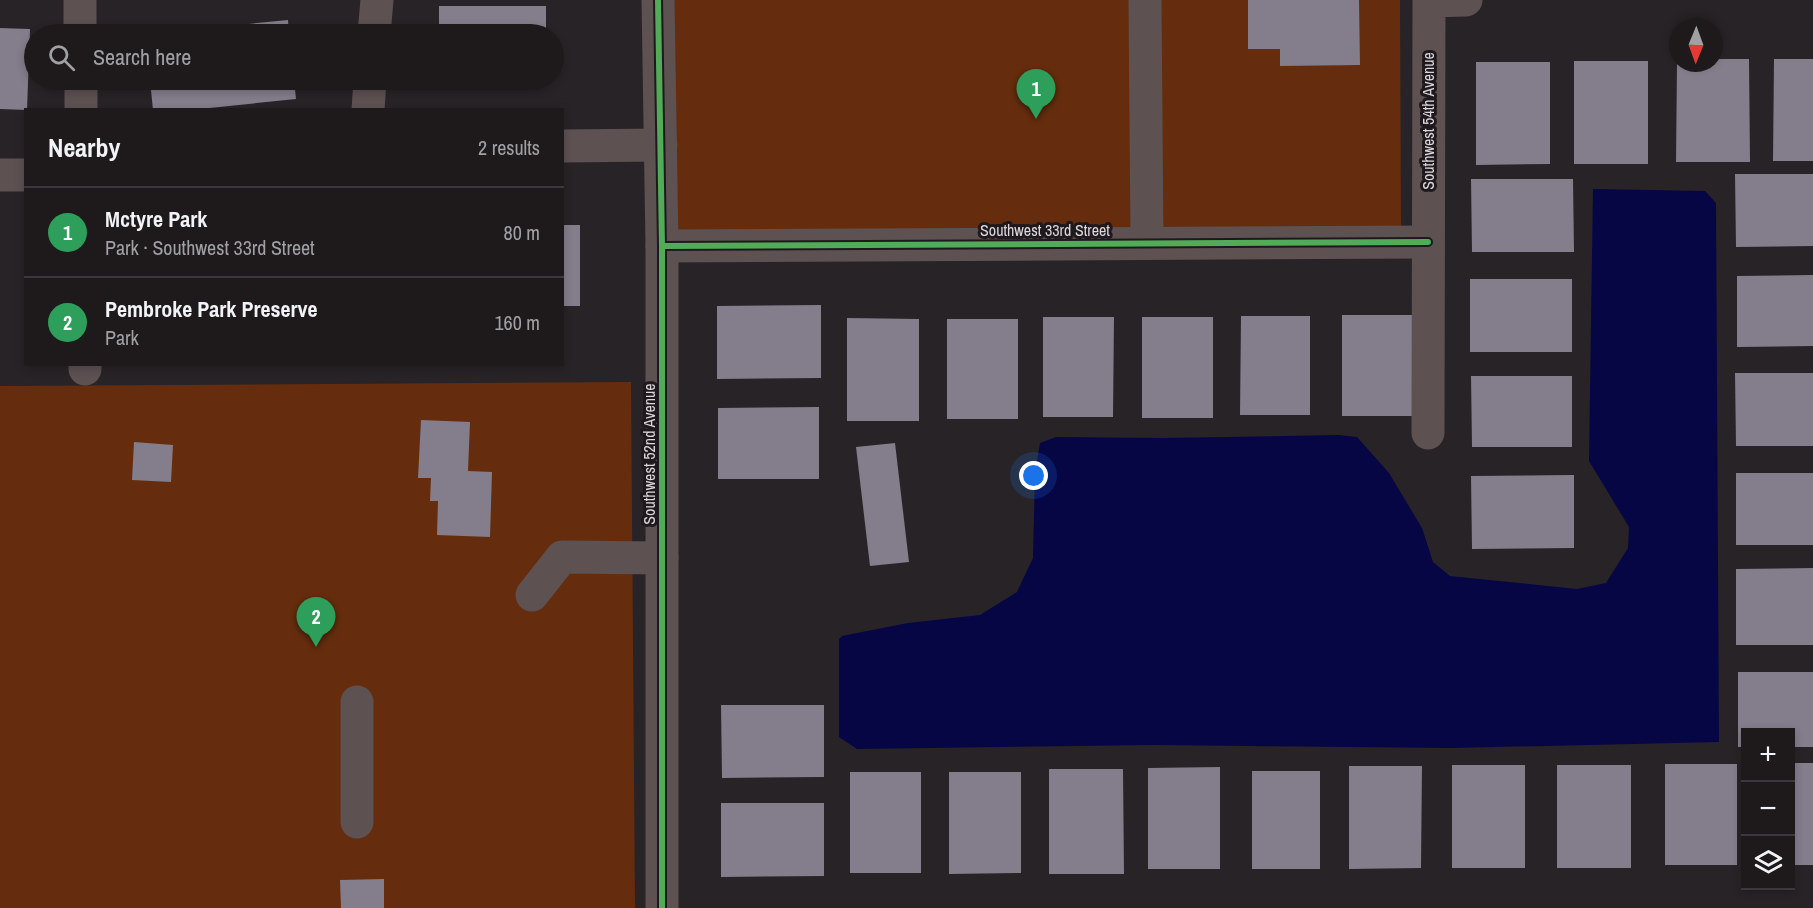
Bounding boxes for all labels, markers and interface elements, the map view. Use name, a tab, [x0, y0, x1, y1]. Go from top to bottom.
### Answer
north arrow	[1669, 18, 1723, 72]
search box	[24, 24, 564, 90]
icon: search	[45, 41, 78, 74]
text: Search here	[93, 42, 191, 72]
street label: Southwest 54th Avenue	[1417, 52, 1439, 190]
pin: 1	[1016, 70, 1056, 119]
text: Nearby	[48, 130, 120, 165]
text: 2 results	[478, 134, 540, 161]
text: Mctyre Park	[105, 204, 207, 234]
text: 1	[63, 219, 72, 246]
text: 80 m	[504, 219, 540, 246]
street label: Southwest 33rd Street	[980, 219, 1110, 241]
text: Park · Southwest 33rd Street	[105, 234, 315, 261]
text: Pembroke Park Preserve	[105, 294, 318, 324]
text: 2	[63, 309, 72, 336]
text: 160 m	[494, 309, 540, 336]
text: Park	[105, 324, 139, 351]
street label: Southwest 52nd Avenue	[638, 383, 660, 525]
your location	[1019, 461, 1048, 490]
pin: 2	[296, 598, 336, 647]
map controls	[1741, 728, 1795, 890]
button: +	[1741, 728, 1795, 782]
button: −	[1741, 782, 1795, 836]
button: layers	[1741, 836, 1795, 890]

